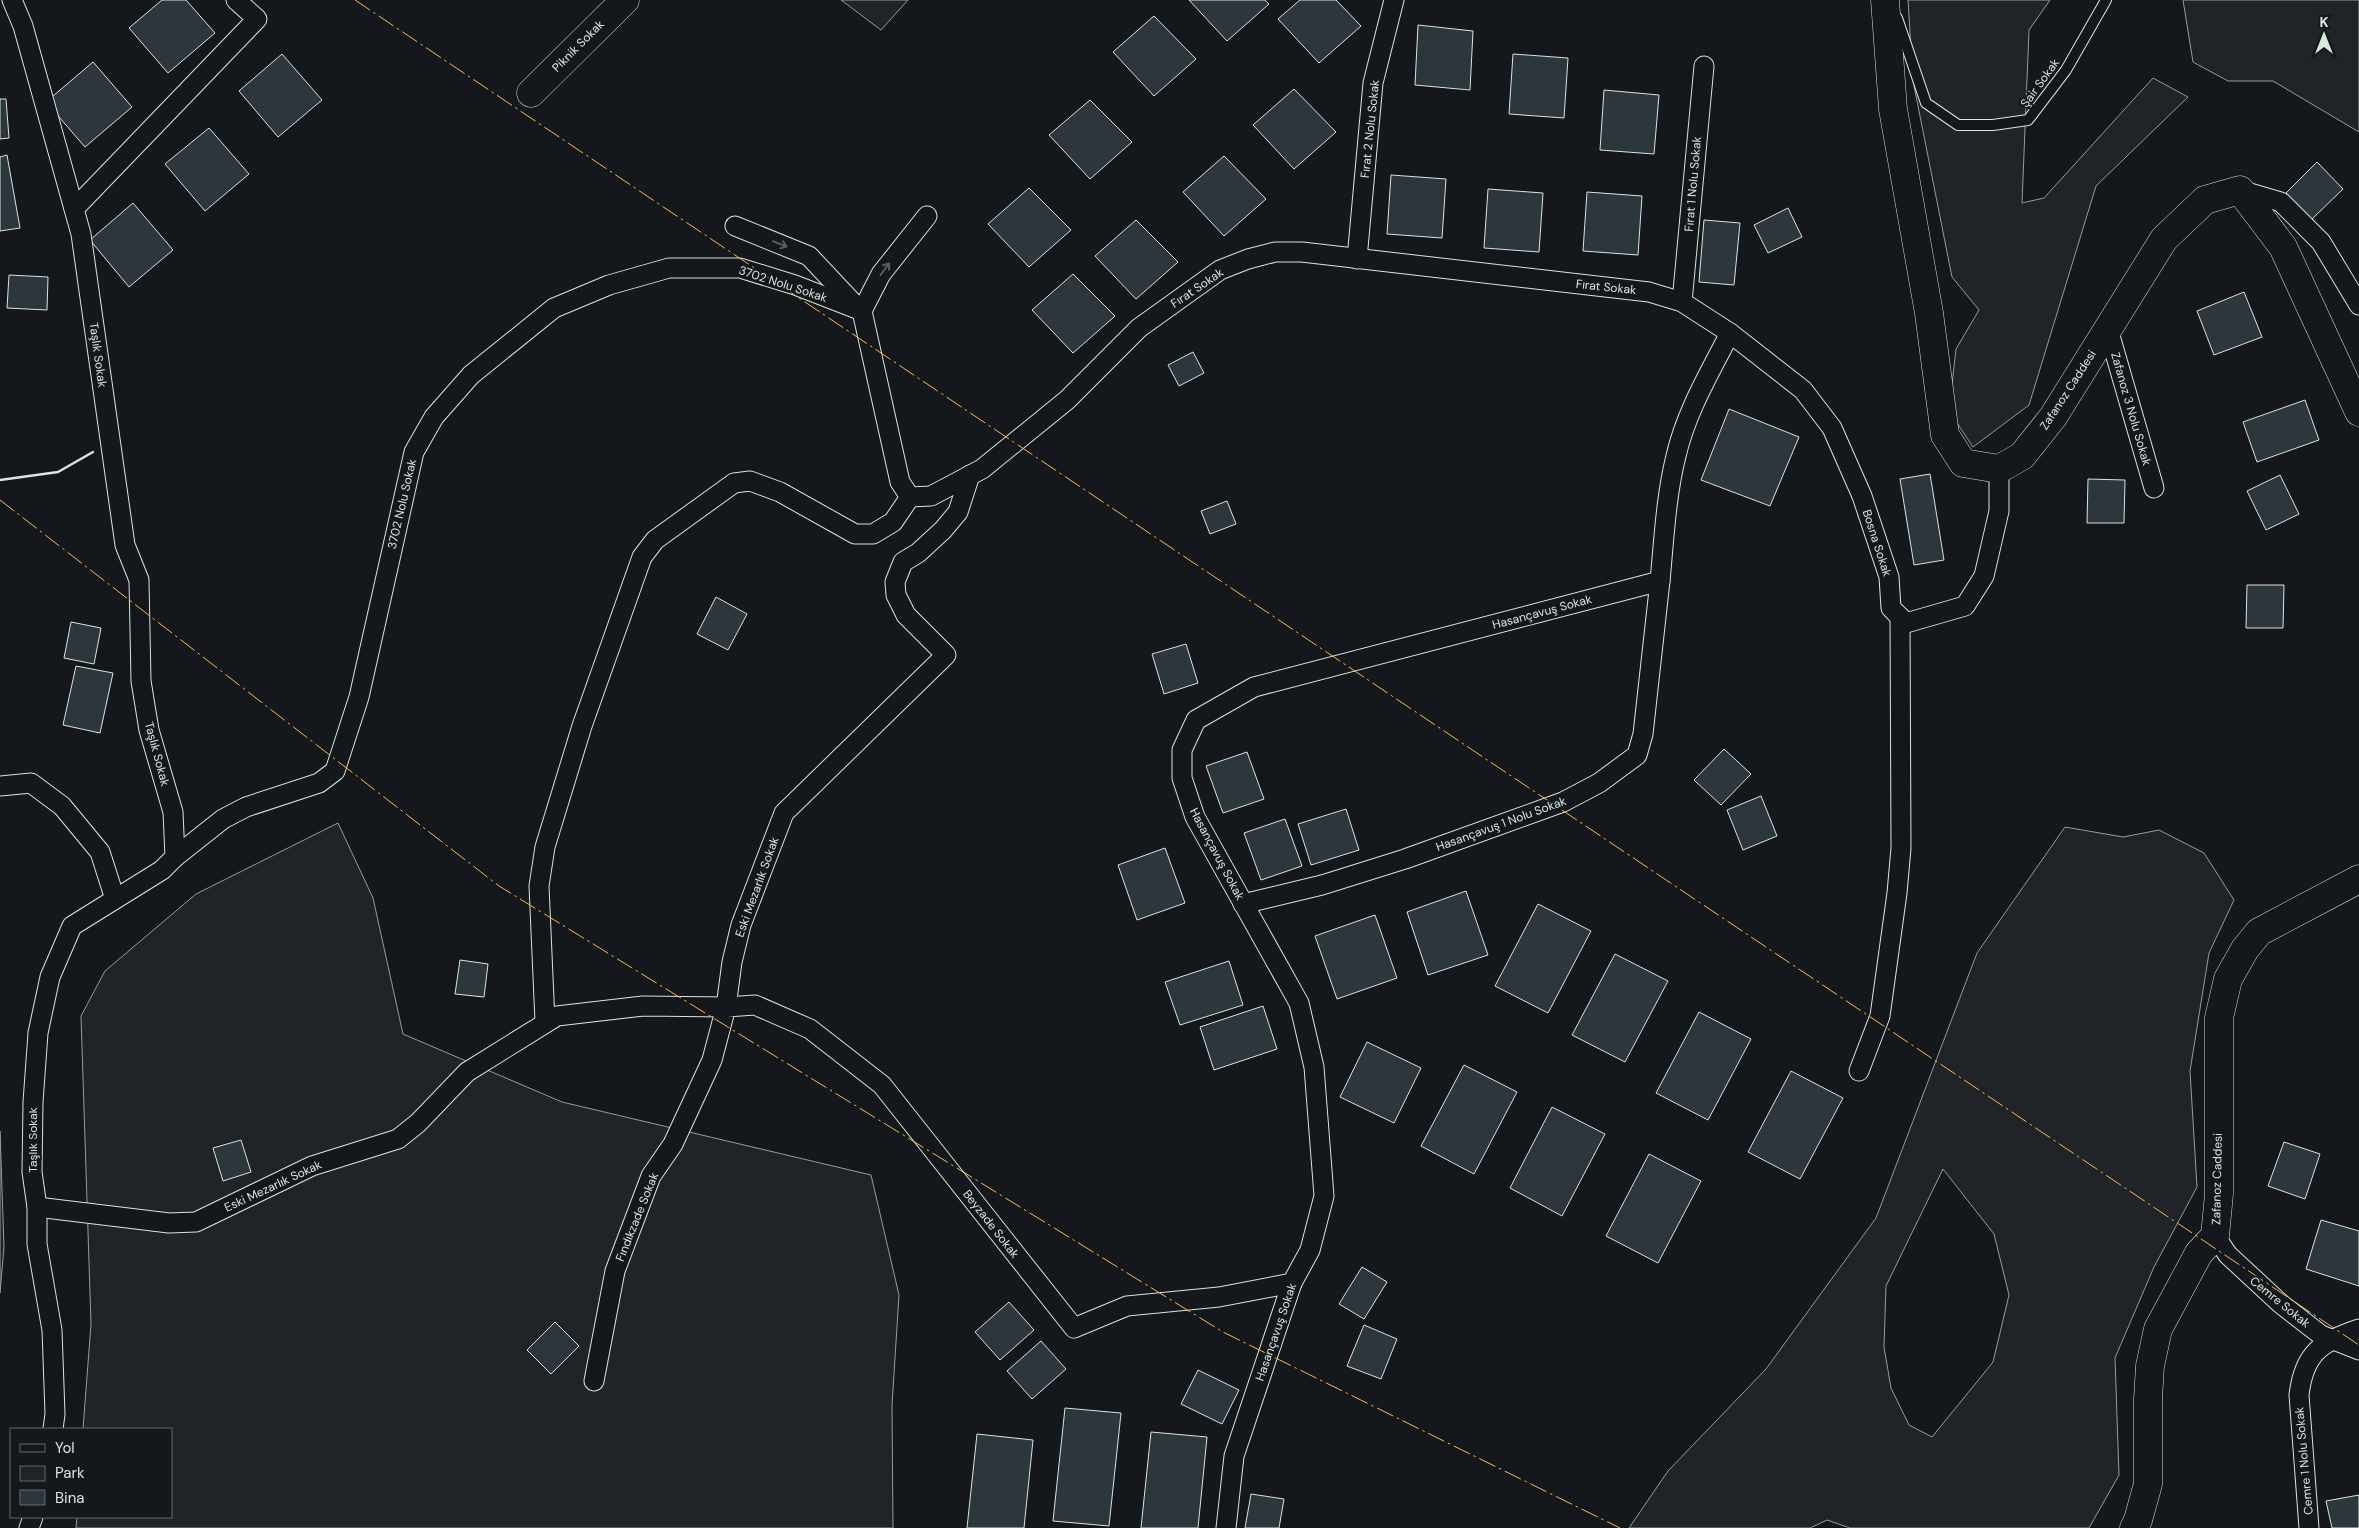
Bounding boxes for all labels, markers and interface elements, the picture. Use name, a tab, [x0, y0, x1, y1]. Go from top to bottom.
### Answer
north arrow	[2299, 10, 2349, 60]
text: K	[2319, 13, 2329, 31]
street label: Piknik Sokak	[548, 16, 608, 76]
street label: Şair Sokak	[2017, 55, 2063, 111]
street label: Fırat 2 Nolu Sokak	[1357, 79, 1383, 179]
street label: Fırat 1 Nolu Sokak	[1681, 136, 1705, 232]
one-way arrow	[772, 240, 787, 250]
street label: 3702 Nolu Sokak	[737, 262, 829, 306]
one-way arrow	[880, 262, 890, 276]
street label: Fırat Sokak	[1167, 264, 1227, 312]
street label: Fırat Sokak	[1575, 276, 1637, 298]
street label: Taşlık Sokak	[86, 321, 110, 389]
street label: Zafanoz Caddesi	[2036, 347, 2100, 433]
street label: Zafanoz 3 Nolu Sokak	[2107, 350, 2155, 468]
street label: 3702 Nolu Sokak	[384, 457, 420, 551]
street label: Bosna Sokak	[1859, 507, 1895, 579]
street label: Hasançavuş Sokak	[1490, 591, 1594, 633]
street label: Taşlık Sokak	[141, 720, 173, 788]
street label: Hasançavuş 1 Nolu Sokak	[1434, 793, 1568, 855]
street label: Hasançavuş Sokak	[1186, 805, 1248, 903]
street label: Eski Mezarlık Sokak	[731, 835, 783, 939]
street label: Taşlık Sokak	[25, 1107, 41, 1173]
street label: Zafanoz Caddesi	[2208, 1133, 2226, 1225]
street label: Eski Mezarlık Sokak	[222, 1156, 324, 1216]
street label: Fındıkzade Sokak	[612, 1170, 662, 1264]
street label: Beyzade Sokak	[959, 1186, 1023, 1262]
street label: Cemre Sokak	[2247, 1273, 2313, 1331]
street label: Hasançavuş Sokak	[1252, 1281, 1300, 1383]
street label: Cemre 1 Nolu Sokak	[2291, 1406, 2317, 1516]
legend	[10, 1428, 172, 1518]
text: Yol	[55, 1438, 75, 1458]
text: Park	[55, 1463, 85, 1483]
text: Bina	[55, 1488, 84, 1508]

